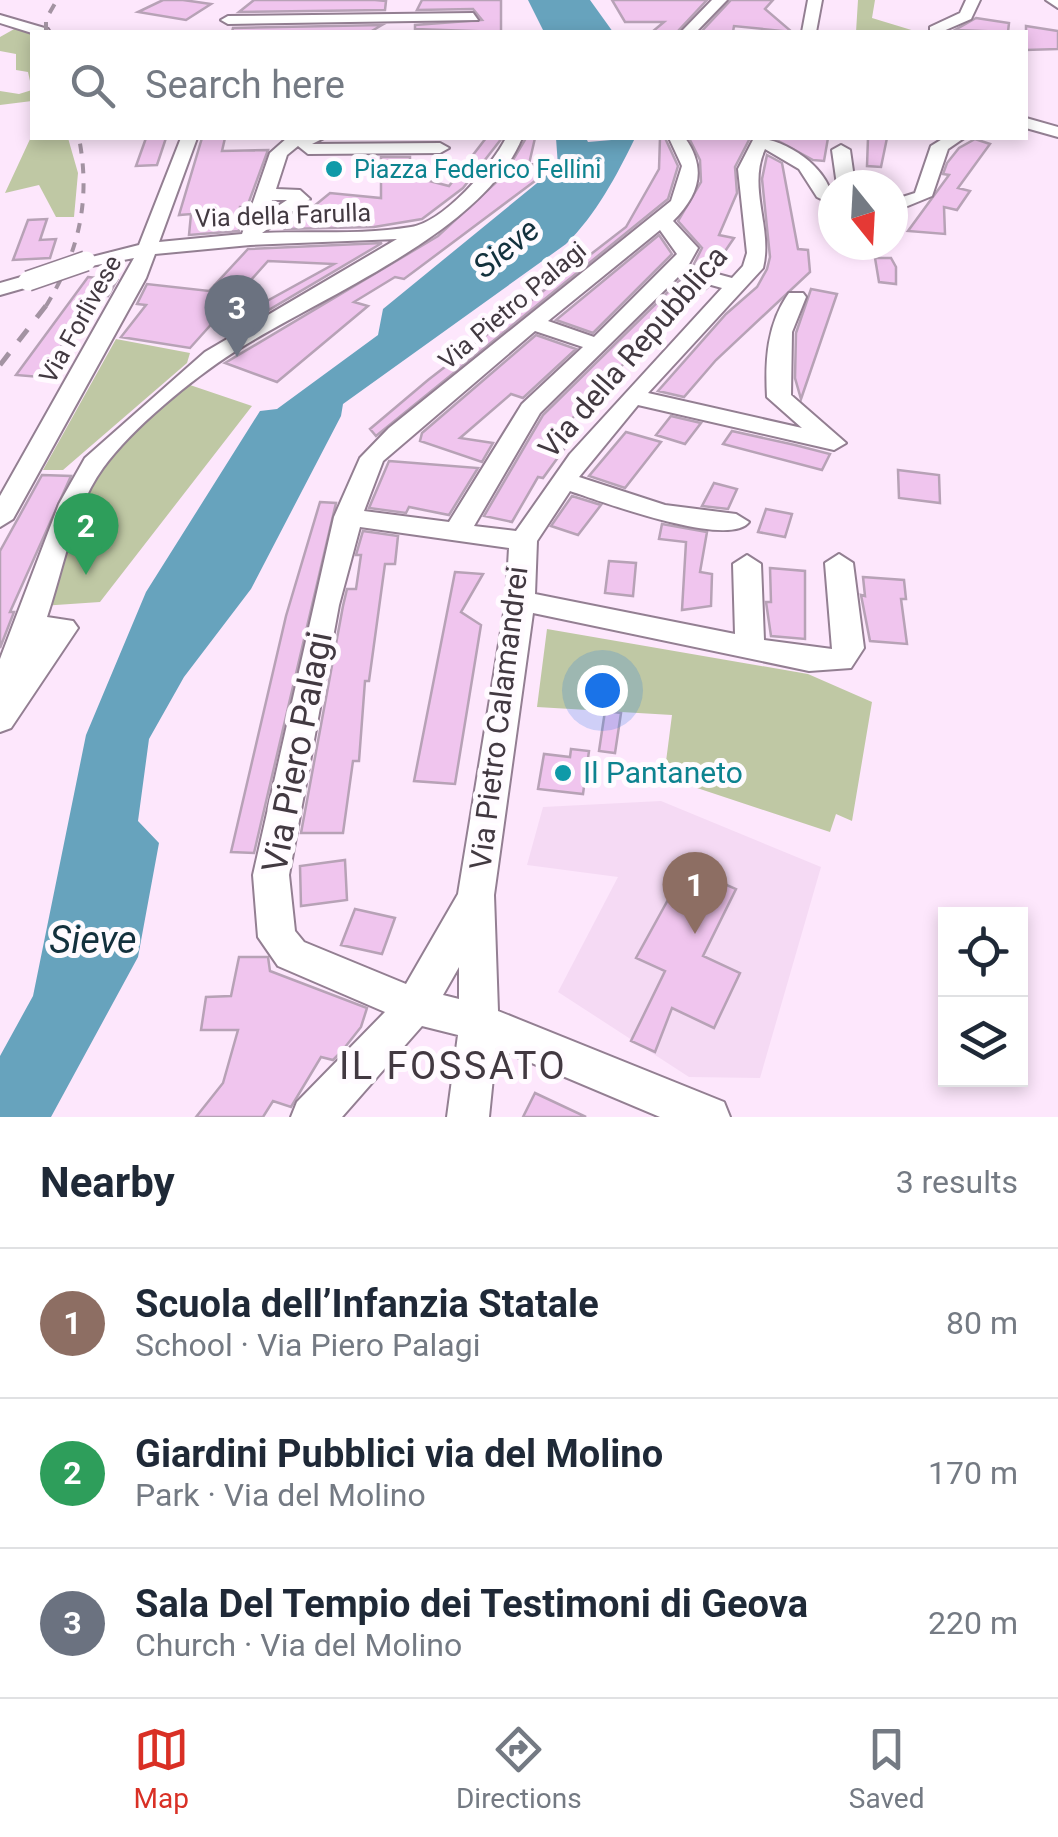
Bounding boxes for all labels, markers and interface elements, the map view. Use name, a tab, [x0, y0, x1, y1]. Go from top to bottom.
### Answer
search box	[30, 30, 1028, 140]
icon: search	[65, 58, 120, 113]
text: Search here	[145, 63, 345, 107]
place label: Piazza Federico Fellini	[354, 155, 601, 184]
marker: Piazza Federico Fellini	[323, 158, 345, 180]
north arrow	[818, 170, 908, 260]
street label: Via della Farulla	[195, 198, 372, 233]
water label: Sieve	[465, 210, 547, 286]
street label: Via Pietro Palagi	[433, 236, 592, 375]
street label: Via della Repubblica	[531, 239, 734, 465]
street label: Via Forlivese	[33, 250, 127, 388]
pin: 3	[204, 274, 270, 357]
pin: 2	[54, 492, 118, 575]
street label: Via Pietro Calamandrei	[463, 564, 534, 872]
street label: Via Piero Palagi	[254, 628, 341, 876]
your location	[577, 665, 628, 716]
place label: Il Pantaneto	[583, 755, 743, 790]
marker: Il Pantaneto	[552, 762, 574, 784]
pin: 1	[662, 852, 728, 934]
map controls	[938, 907, 1028, 1087]
button: locate	[938, 907, 1028, 997]
water label: Sieve	[49, 918, 137, 962]
button: layers	[938, 997, 1028, 1087]
district label: IL FOSSATO	[339, 1044, 567, 1088]
text: Nearby	[40, 1158, 175, 1207]
text: 3 results	[896, 1163, 1018, 1201]
text: Scuola dell’Infanzia Statale	[135, 1282, 599, 1326]
text: 1	[63, 1304, 82, 1342]
text: 80 m	[946, 1304, 1018, 1342]
text: School · Via Piero Palagi	[135, 1326, 480, 1364]
text: Giardini Pubblici via del Molino	[135, 1432, 663, 1476]
text: 2	[63, 1454, 82, 1492]
text: 170 m	[928, 1454, 1018, 1492]
text: Park · Via del Molino	[135, 1476, 426, 1514]
text: Sala Del Tempio dei Testimoni di Geova	[135, 1582, 808, 1626]
text: 3	[63, 1604, 82, 1642]
text: 220 m	[928, 1604, 1018, 1642]
text: Church · Via del Molino	[135, 1626, 462, 1664]
tab: Map	[134, 1722, 189, 1815]
tab: Directions	[456, 1722, 582, 1815]
tab: Saved	[849, 1722, 924, 1815]

